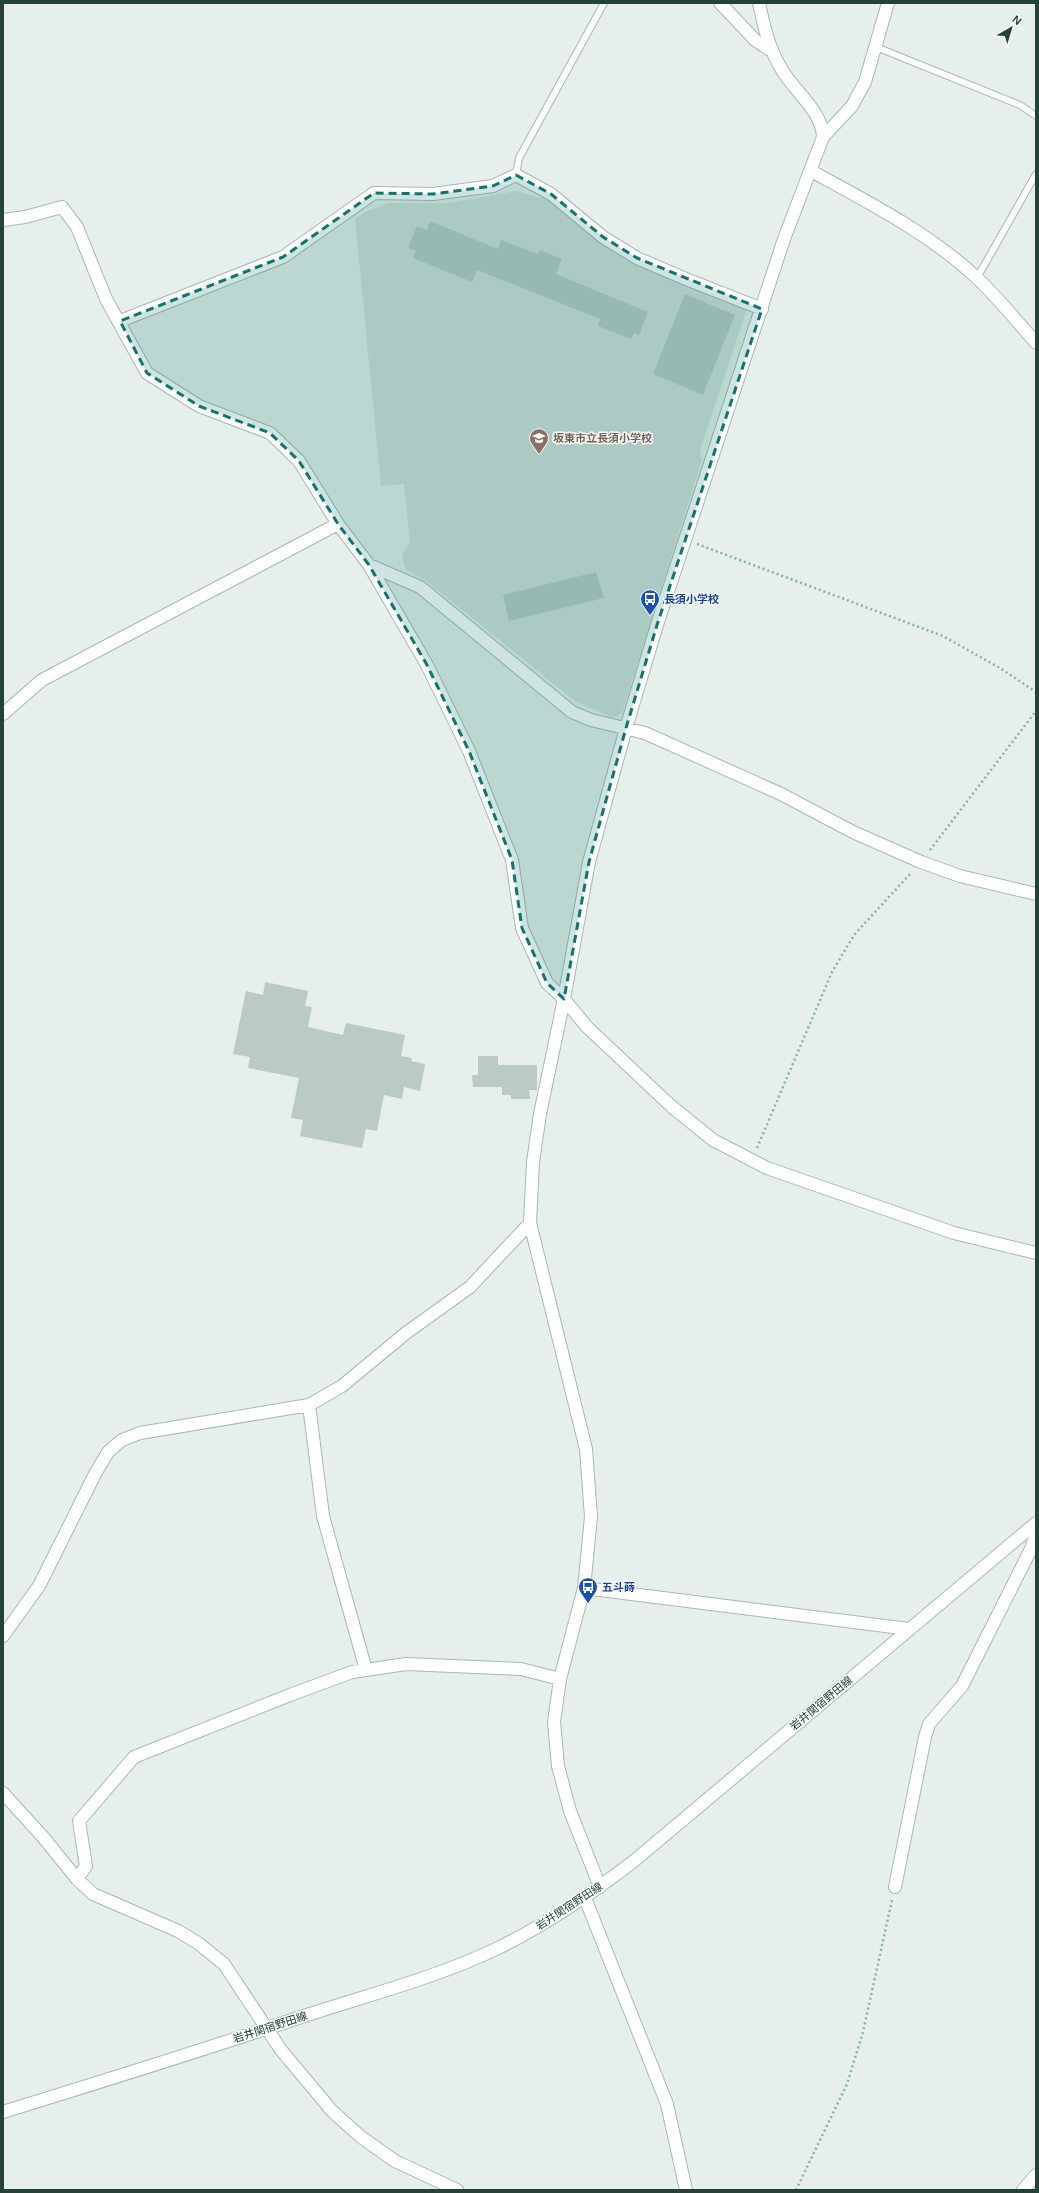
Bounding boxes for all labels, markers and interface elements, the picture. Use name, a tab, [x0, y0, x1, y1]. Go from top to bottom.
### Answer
north arrow	[991, 8, 1031, 48]
text: N	[1010, 13, 1024, 27]
school or university icon: 坂東市立長須小学校	[528, 427, 550, 455]
place label: 坂東市立長須小学校	[553, 432, 652, 444]
bus stop icon: 長須小学校	[639, 588, 661, 616]
place label: 長須小学校	[664, 593, 719, 605]
bus stop icon: 五斗蒔	[577, 1576, 599, 1604]
place label: 五斗蒔	[602, 1581, 635, 1593]
street label: 岩井関宿野田線	[788, 1674, 854, 1732]
street label: 岩井関宿野田線	[533, 1880, 605, 1932]
street label: 岩井関宿野田線	[232, 2009, 308, 2045]

